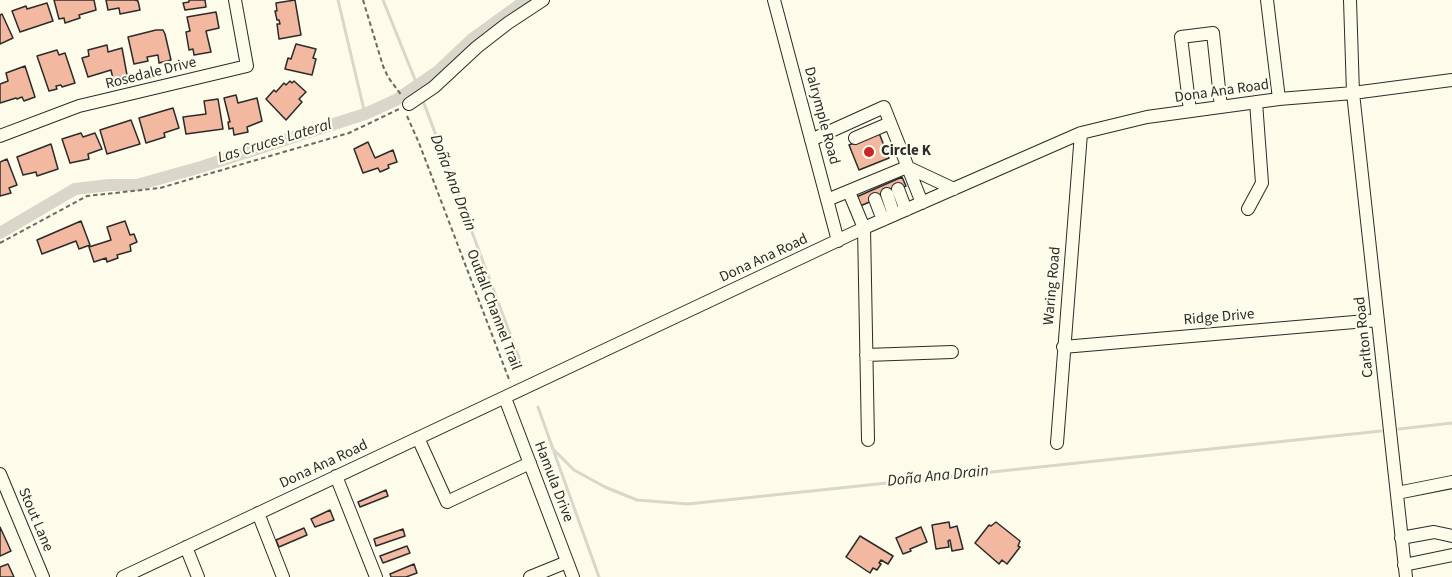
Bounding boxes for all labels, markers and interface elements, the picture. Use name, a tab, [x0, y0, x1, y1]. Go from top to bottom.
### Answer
street label: Rosedale Drive	[104, 54, 198, 94]
street label: Dalrymple Road	[799, 65, 843, 167]
street label: Dona Ana Road	[1174, 76, 1270, 108]
water label: Las Cruces Lateral	[216, 116, 334, 168]
water label: Doña Ana Drain	[425, 132, 479, 234]
place label: Circle K	[881, 143, 931, 161]
marker: Circle K	[862, 145, 876, 159]
street label: Dona Ana Road	[717, 231, 811, 287]
street label: Waring Road	[1041, 246, 1065, 326]
street label: Outfall Channel Trail	[462, 247, 524, 373]
street label: Carlton Road	[1352, 296, 1378, 378]
street label: Ridge Drive	[1183, 306, 1255, 330]
street label: Dona Ana Road	[277, 437, 371, 493]
street label: Hamula Drive	[529, 439, 577, 525]
water label: Doña Ana Drain	[886, 462, 990, 492]
street label: Stout Lane	[14, 485, 56, 555]

